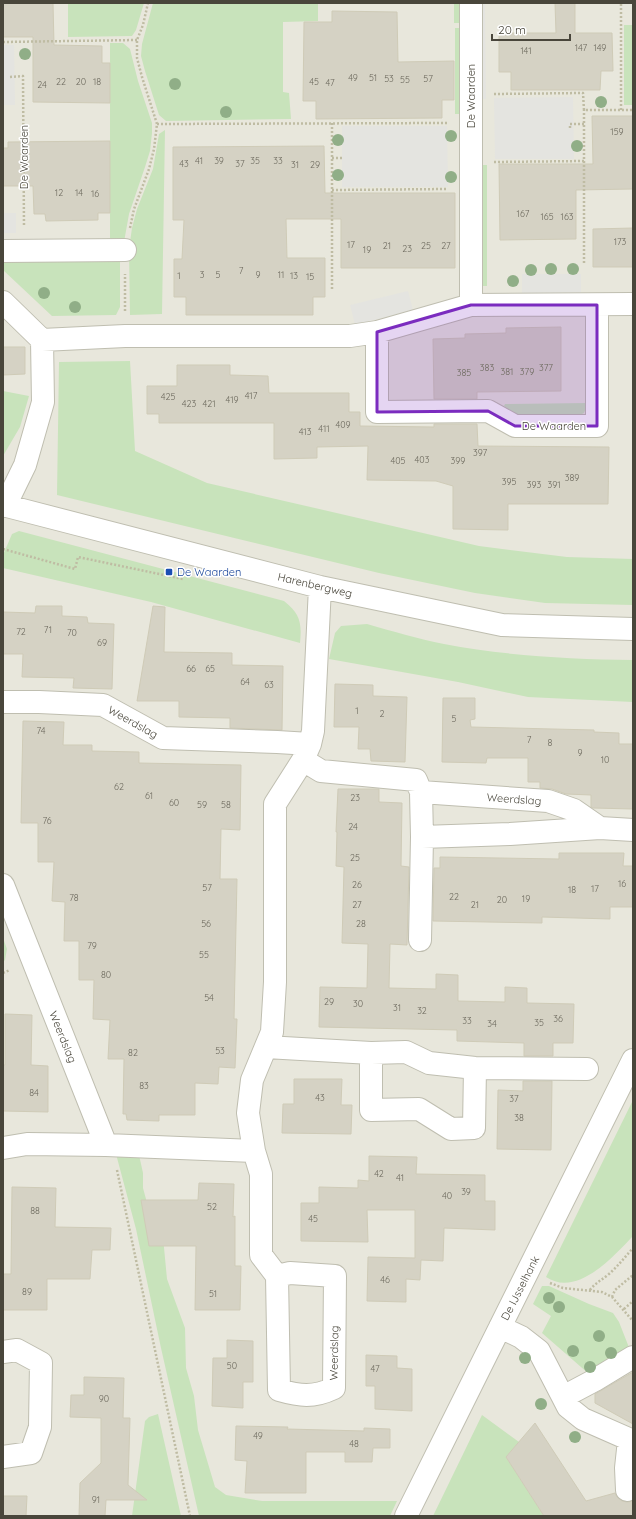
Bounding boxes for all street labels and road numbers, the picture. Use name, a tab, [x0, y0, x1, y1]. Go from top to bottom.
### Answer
street label: De Waarden	[464, 64, 478, 128]
street label: De Waarden	[17, 125, 31, 189]
street label: De Waarden	[522, 419, 586, 433]
street label: Harenbergweg	[276, 570, 354, 600]
street label: Weerdslag	[106, 703, 160, 741]
street label: Weerdslag	[486, 790, 542, 808]
street label: Weerdslag	[46, 1009, 80, 1065]
street label: De IJsselhank	[498, 1253, 542, 1323]
street label: Weerdslag	[327, 1325, 341, 1381]

